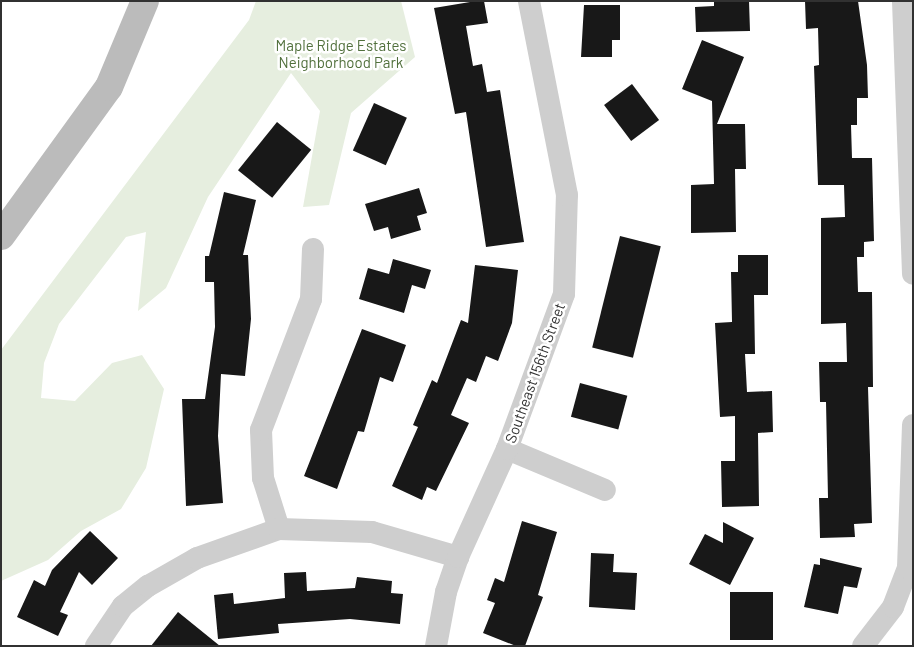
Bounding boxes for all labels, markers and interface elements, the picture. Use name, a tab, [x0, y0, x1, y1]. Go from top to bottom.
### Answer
park label: Maple Ridge Estates Neighborhood Park	[276, 36, 406, 71]
street label: Southeast 156th Street	[501, 300, 569, 446]

